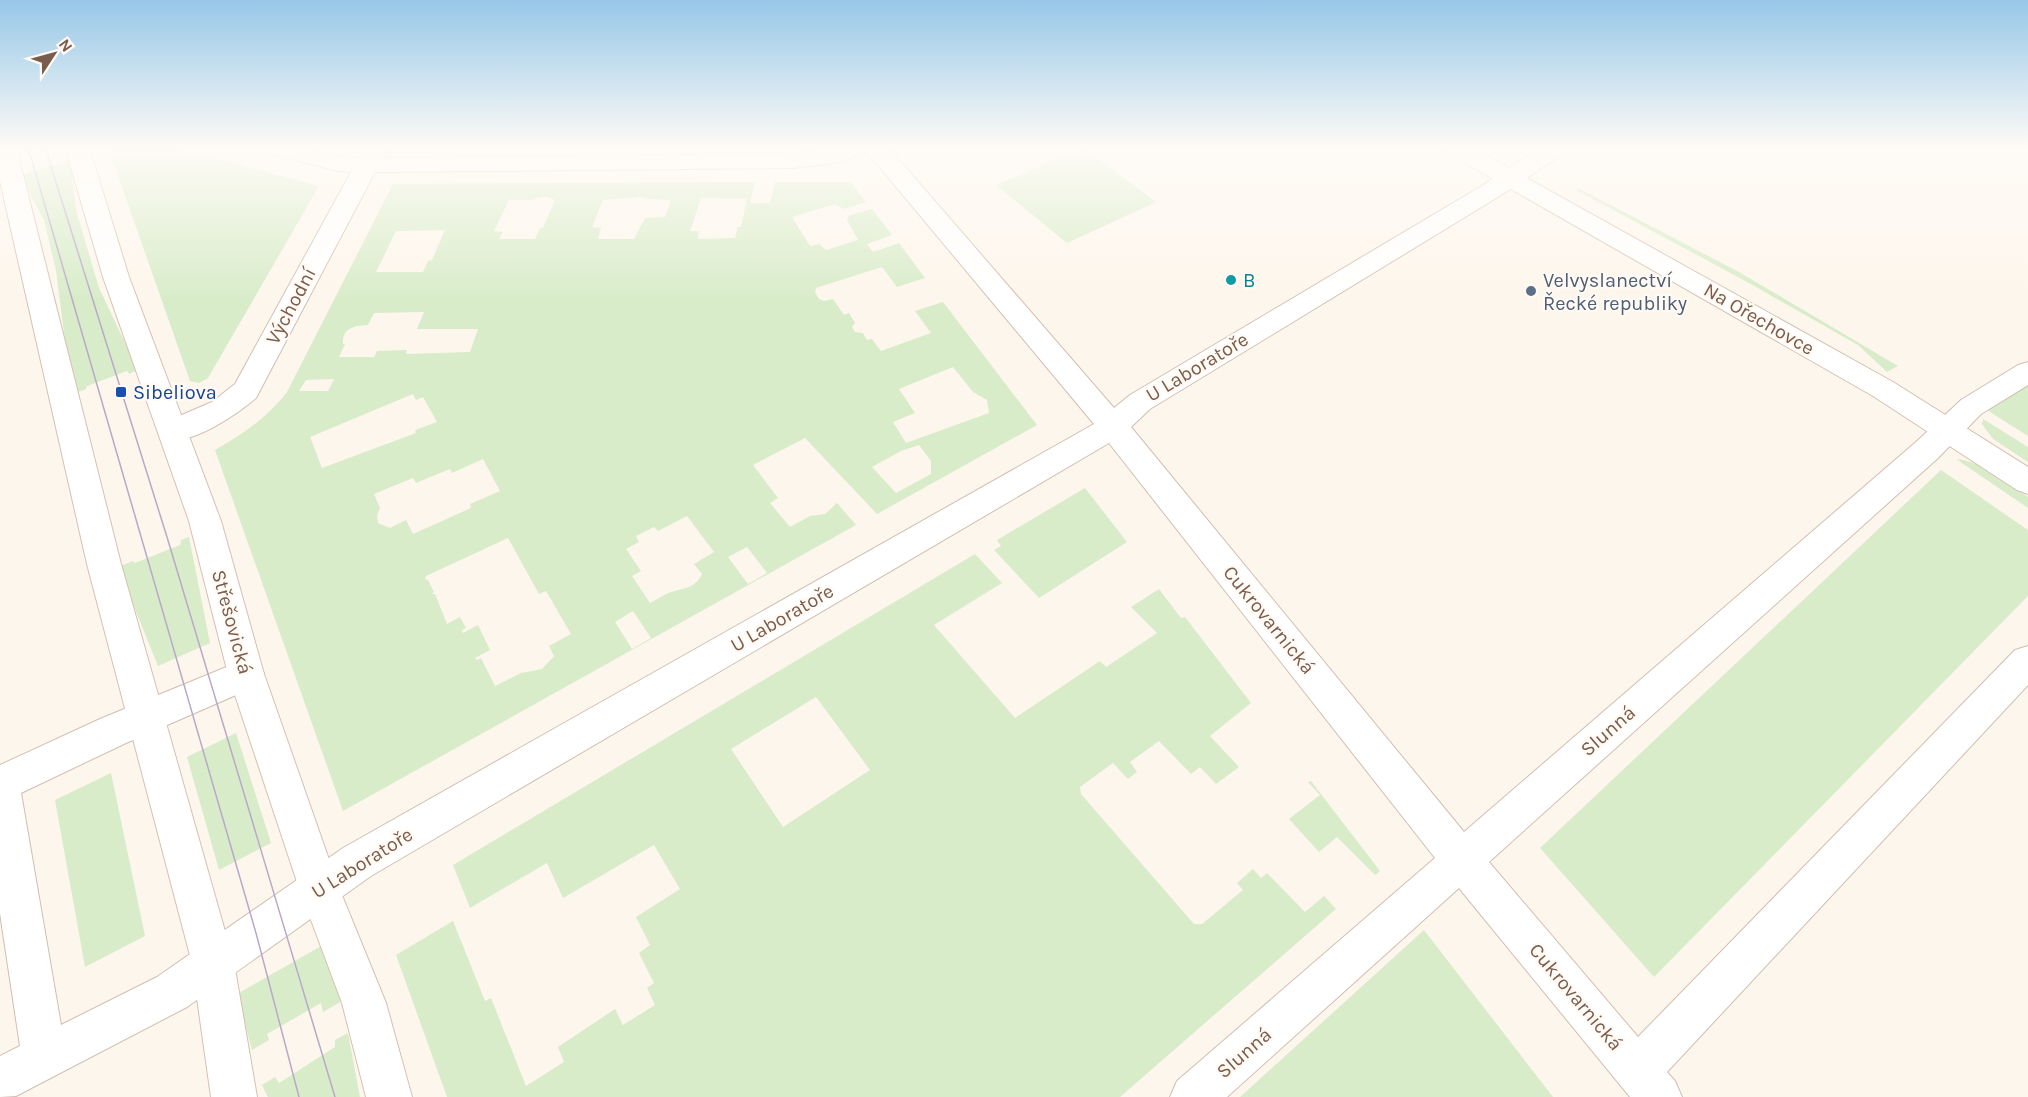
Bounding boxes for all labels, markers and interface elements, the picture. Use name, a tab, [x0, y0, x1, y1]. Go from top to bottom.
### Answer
north arrow	[24, 24, 84, 84]
text: N	[55, 35, 77, 56]
street label: Východní	[261, 264, 321, 348]
place label: B	[1243, 269, 1255, 292]
place label: Velvyslanectví Řecké republiky	[1543, 269, 1687, 315]
marker: B	[1224, 273, 1238, 287]
street label: Na Ořechovce	[1700, 278, 1818, 360]
marker: Velvyslanectví Řecké republiky	[1524, 284, 1538, 298]
street label: U Laboratoře	[1142, 327, 1252, 407]
place label: Sibeliova	[133, 381, 217, 404]
marker: Sibeliova	[114, 385, 128, 399]
street label: Cukrovarnická	[1218, 561, 1320, 679]
street label: Střešovická	[207, 567, 257, 677]
street label: U Laboratoře	[726, 579, 838, 657]
street label: Slunná	[1576, 701, 1640, 761]
street label: U Laboratoře	[307, 823, 417, 903]
street label: Cukrovarnická	[1525, 939, 1627, 1055]
street label: Slunná	[1212, 1023, 1276, 1083]

